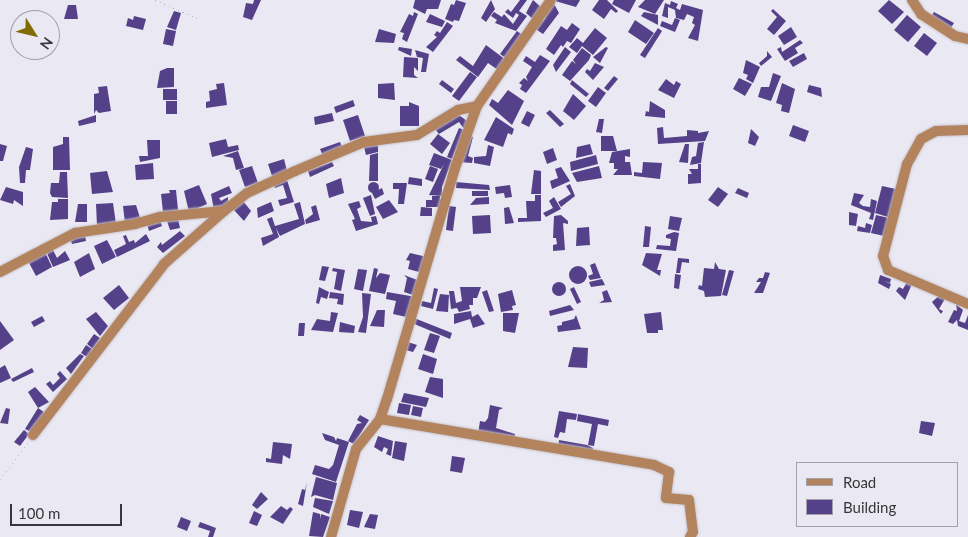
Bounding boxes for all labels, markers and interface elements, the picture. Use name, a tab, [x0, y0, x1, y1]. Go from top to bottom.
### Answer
north arrow	[10, 10, 60, 60]
text: N	[37, 34, 57, 53]
legend	[796, 462, 958, 527]
text: Road	[843, 473, 876, 491]
scale bar	[12, 494, 125, 526]
text: Building	[843, 498, 896, 516]
text: 100 m	[18, 504, 60, 522]

